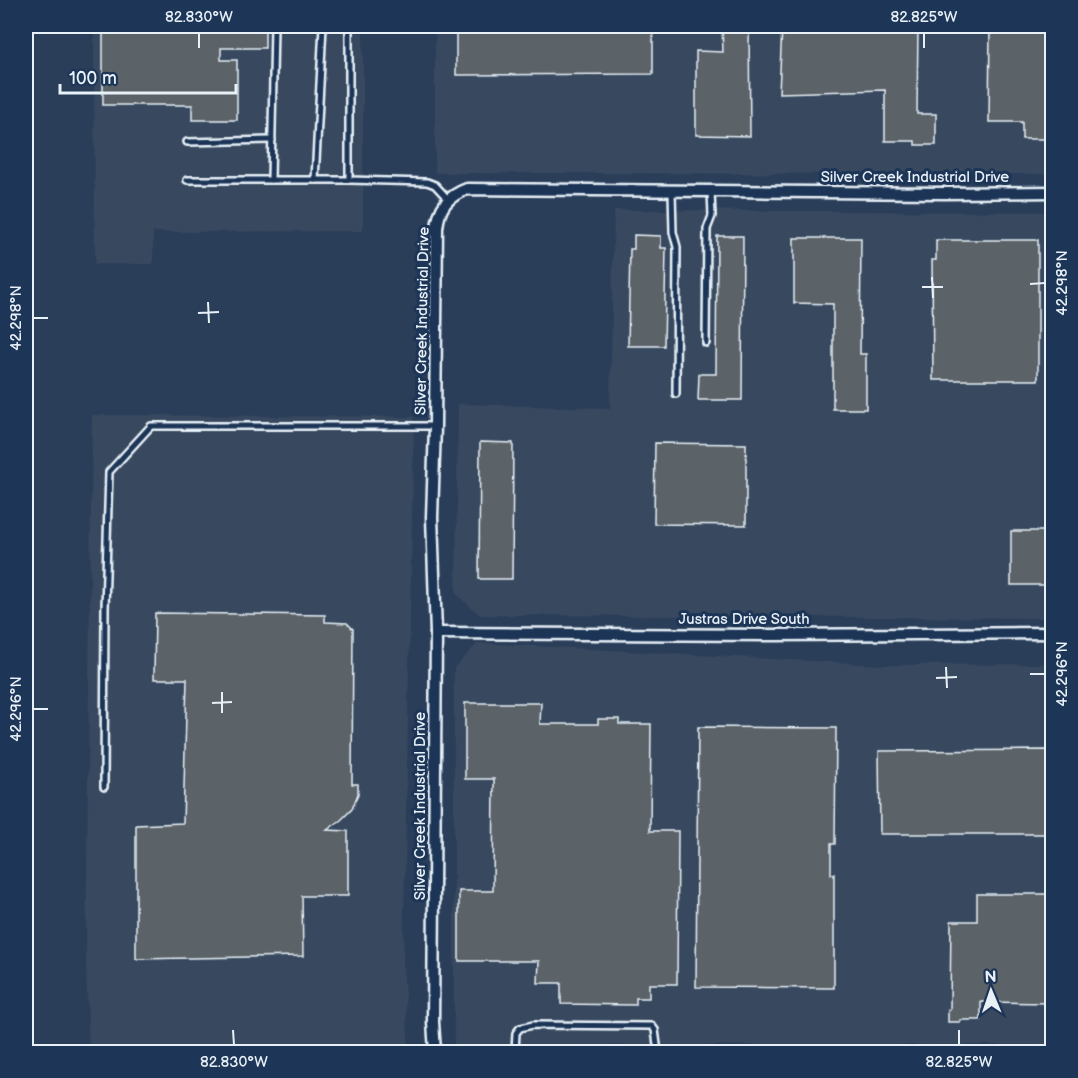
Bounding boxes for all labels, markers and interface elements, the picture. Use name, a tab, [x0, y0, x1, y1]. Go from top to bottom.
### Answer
text: 82.830°W	[165, 8, 233, 27]
text: 82.825°W	[890, 8, 958, 27]
scale bar	[60, 57, 236, 95]
text: 100 m	[69, 68, 117, 89]
street label: Silver Creek Industrial Drive	[821, 168, 1009, 187]
street label: Silver Creek Industrial Drive	[411, 227, 434, 415]
text: 42.298°N	[1053, 250, 1072, 316]
text: 42.298°N	[7, 285, 26, 351]
street label: Justras Drive South	[679, 610, 809, 629]
text: 42.296°N	[1053, 641, 1072, 707]
text: 42.296°N	[7, 676, 26, 742]
street label: Silver Creek Industrial Drive	[411, 712, 430, 900]
north arrow	[961, 961, 1021, 1021]
text: N	[984, 968, 997, 987]
text: 82.830°W	[200, 1053, 268, 1072]
text: 82.825°W	[925, 1053, 993, 1072]

